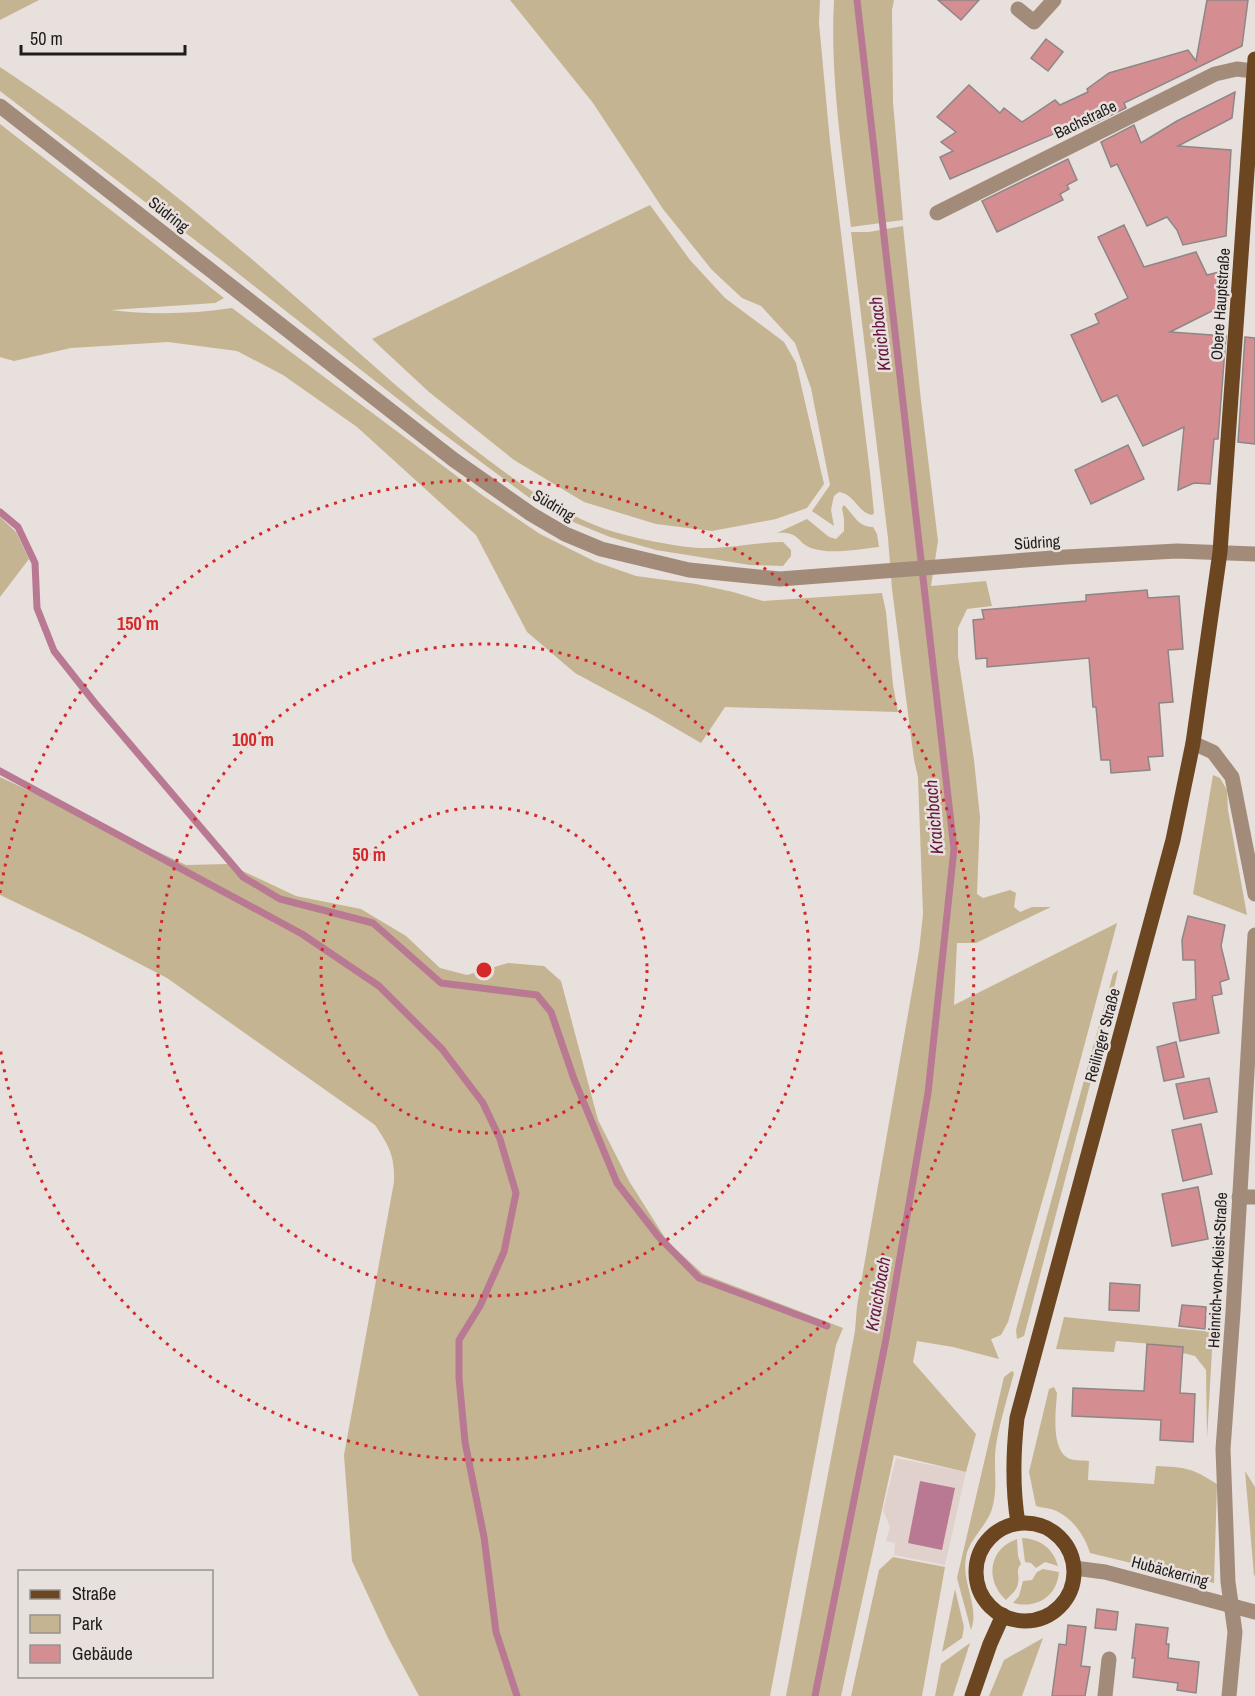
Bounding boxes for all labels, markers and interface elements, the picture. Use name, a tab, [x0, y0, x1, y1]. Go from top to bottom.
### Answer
scale bar	[21, 18, 184, 56]
text: 50 m	[30, 26, 63, 51]
street label: Bachstraße	[1050, 94, 1120, 144]
street label: Südring	[144, 191, 194, 237]
street label: Obere Hauptstraße	[1205, 247, 1235, 361]
water label: Kraichbach	[863, 295, 896, 373]
street label: Südring	[529, 484, 580, 527]
street label: Südring	[1013, 529, 1061, 555]
text: 150 m	[117, 611, 159, 636]
text: 100 m	[232, 727, 274, 752]
water label: Kraichbach	[918, 779, 949, 855]
text: 50 m	[352, 842, 386, 867]
centre of rings	[474, 960, 494, 980]
street label: Reilinger Straße	[1079, 986, 1125, 1084]
street label: Heinrich-von-Kleist-Straße	[1202, 1192, 1232, 1348]
water label: Kraichbach	[859, 1255, 896, 1333]
street label: Hubäckerring	[1129, 1550, 1212, 1592]
legend	[18, 1570, 213, 1678]
text: Straße	[72, 1581, 116, 1606]
text: Park	[72, 1611, 103, 1636]
text: Gebäude	[72, 1641, 133, 1666]

